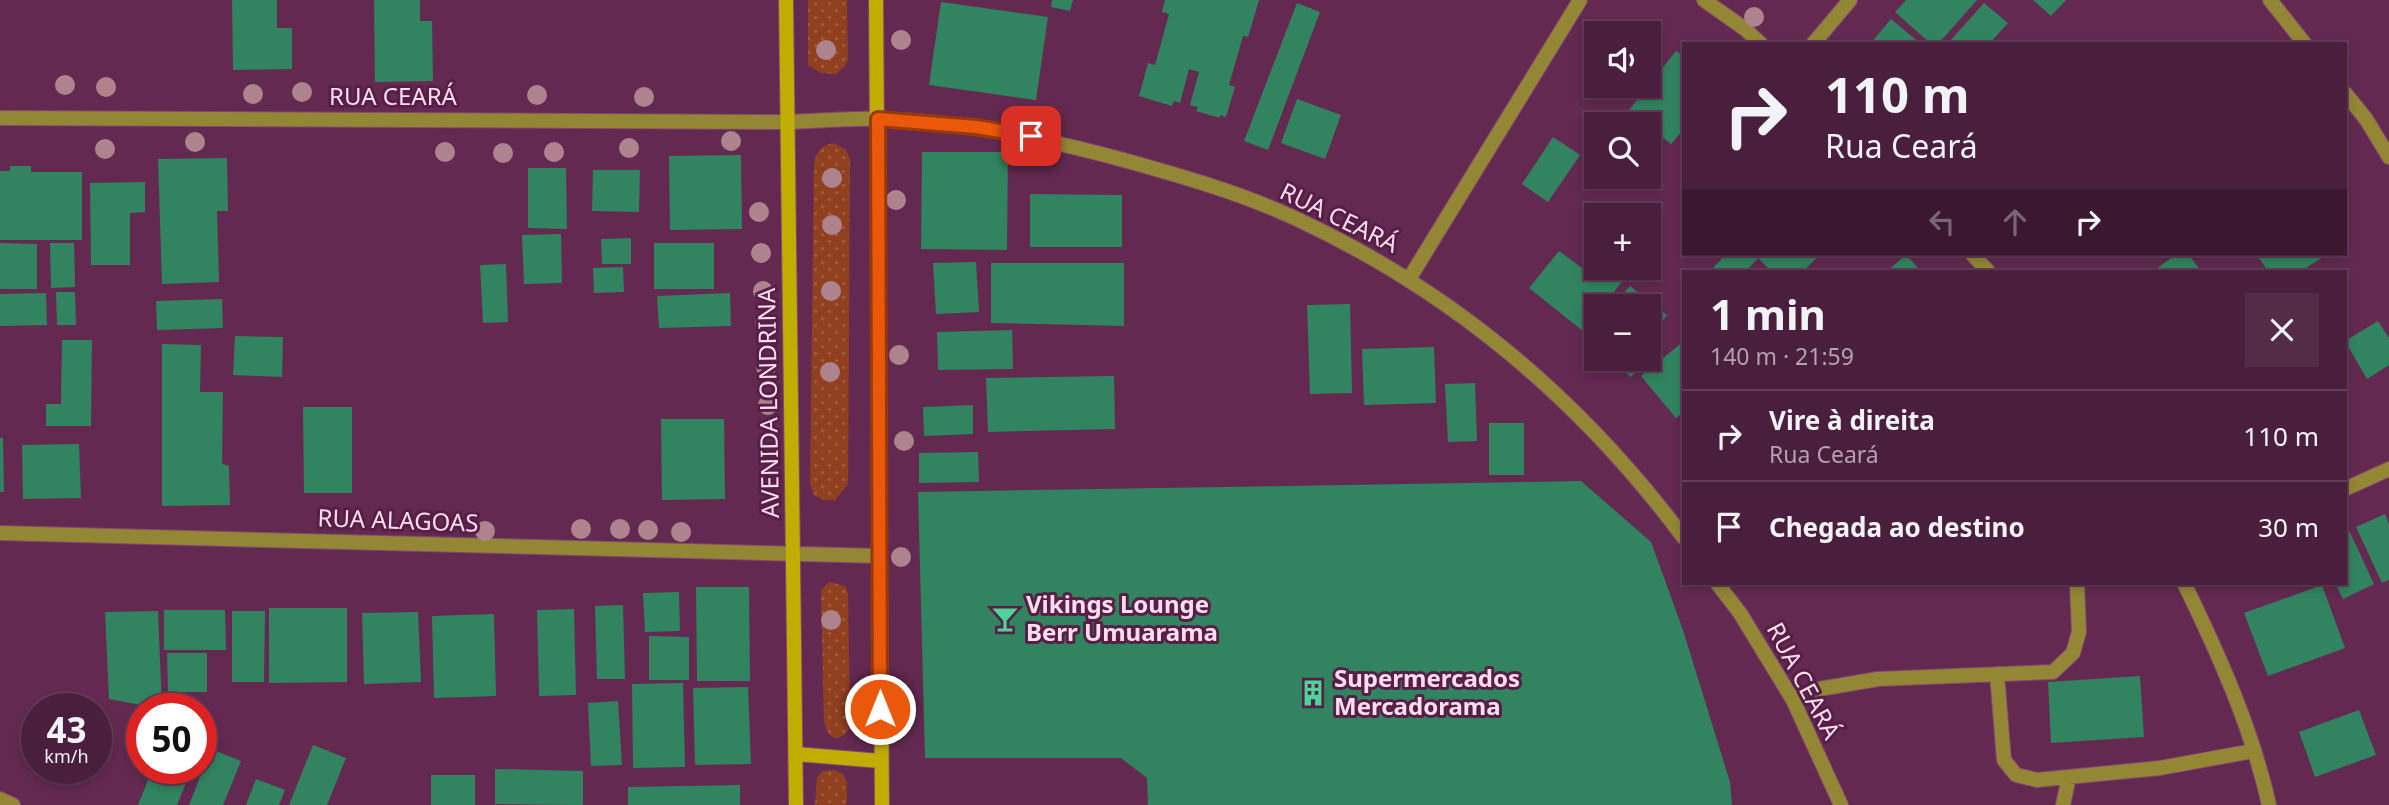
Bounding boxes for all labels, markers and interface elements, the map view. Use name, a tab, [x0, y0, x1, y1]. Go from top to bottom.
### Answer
map controls	[1584, 21, 1661, 371]
button: sound	[1584, 21, 1661, 98]
text: 110 m	[1825, 61, 1970, 127]
icon: right	[1710, 70, 1801, 161]
street label: RUA CEARÁ	[329, 79, 458, 112]
pin	[1001, 106, 1061, 166]
button: search	[1584, 112, 1661, 189]
icon: arrive	[1012, 117, 1050, 155]
text: Rua Ceará	[1825, 124, 1978, 167]
street label: RUA CEARÁ	[1275, 174, 1405, 260]
button: +	[1584, 203, 1661, 280]
icon: left	[1923, 203, 1961, 241]
icon: ahead	[1996, 203, 2034, 241]
icon: right	[2069, 203, 2107, 241]
text: 1 min	[1710, 285, 1826, 342]
street label: AVENIDA LONDRINA	[749, 287, 786, 518]
button: close	[2245, 293, 2319, 367]
button: −	[1584, 294, 1661, 371]
text: 140 m · 21:59	[1710, 340, 1854, 372]
text: Vire à direita	[1769, 402, 1935, 438]
icon: right	[1710, 417, 1748, 455]
text: 110 m	[2243, 418, 2319, 454]
text: Rua Ceará	[1769, 438, 1879, 470]
street label: RUA ALAGOAS	[317, 500, 479, 539]
icon: arrive	[1710, 508, 1748, 546]
text: Chegada ao destino	[1769, 509, 2025, 545]
text: 30 m	[2258, 509, 2319, 545]
place label: Vikings Lounge Berr Umuarama	[1026, 587, 1218, 648]
bar icon: Vikings Lounge Berr Umuarama	[990, 604, 1020, 634]
street label: RUA CEARÁ	[1760, 616, 1849, 745]
place label: Supermercados Mercadorama	[1334, 661, 1520, 722]
position arrow	[843, 672, 917, 746]
building icon: Supermercados Mercadorama	[1298, 678, 1328, 708]
speed limit sign: 50	[126, 693, 217, 784]
text: 43	[46, 706, 87, 753]
text: km/h	[44, 744, 89, 768]

